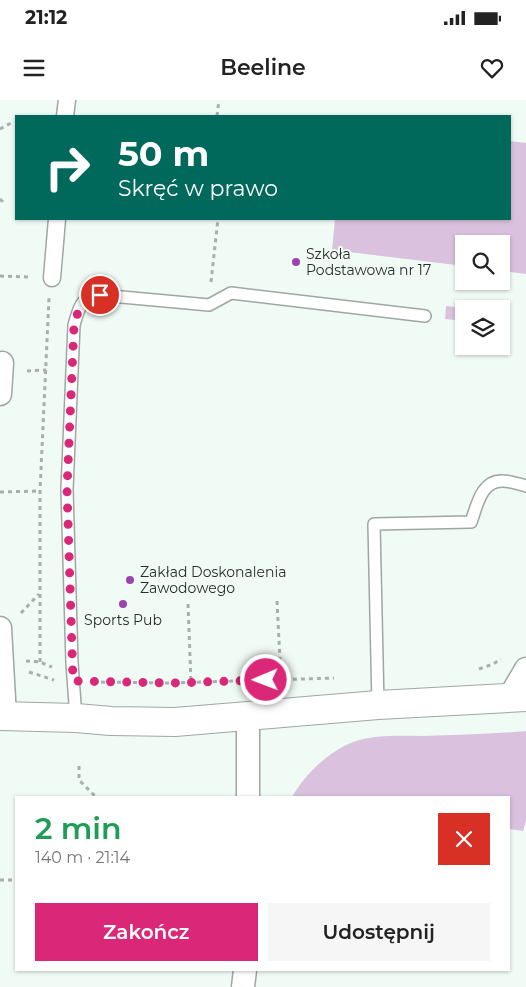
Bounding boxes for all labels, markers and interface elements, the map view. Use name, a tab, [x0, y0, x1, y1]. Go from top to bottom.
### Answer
text: 21:12	[25, 6, 67, 29]
icon: menu	[20, 54, 48, 82]
text: Beeline	[220, 54, 306, 81]
icon: heart	[478, 54, 506, 82]
text: 50 m	[118, 132, 209, 175]
icon: right	[35, 135, 100, 200]
text: Skręć w prawo	[118, 175, 278, 202]
map controls	[455, 235, 510, 355]
button: search	[455, 235, 510, 290]
place label: Szkoła Podstawowa nr 17	[306, 245, 431, 279]
marker: Szkoła Podstawowa nr 17	[290, 256, 302, 268]
pin	[79, 274, 121, 316]
icon: arrive	[86, 281, 114, 309]
button: layers	[455, 300, 510, 355]
place label: Zakład Doskonalenia Zawodowego	[140, 563, 287, 597]
marker: Zakład Doskonalenia Zawodowego	[124, 574, 136, 586]
marker: Sports Pub	[117, 598, 129, 610]
place label: Sports Pub	[84, 611, 162, 629]
position arrow	[239, 653, 291, 705]
text: 2 min	[35, 810, 122, 847]
button: close	[438, 813, 490, 865]
text: 140 m · 21:14	[35, 848, 130, 867]
button: Zakończ	[35, 903, 258, 961]
button: Udostępnij	[268, 903, 490, 961]

